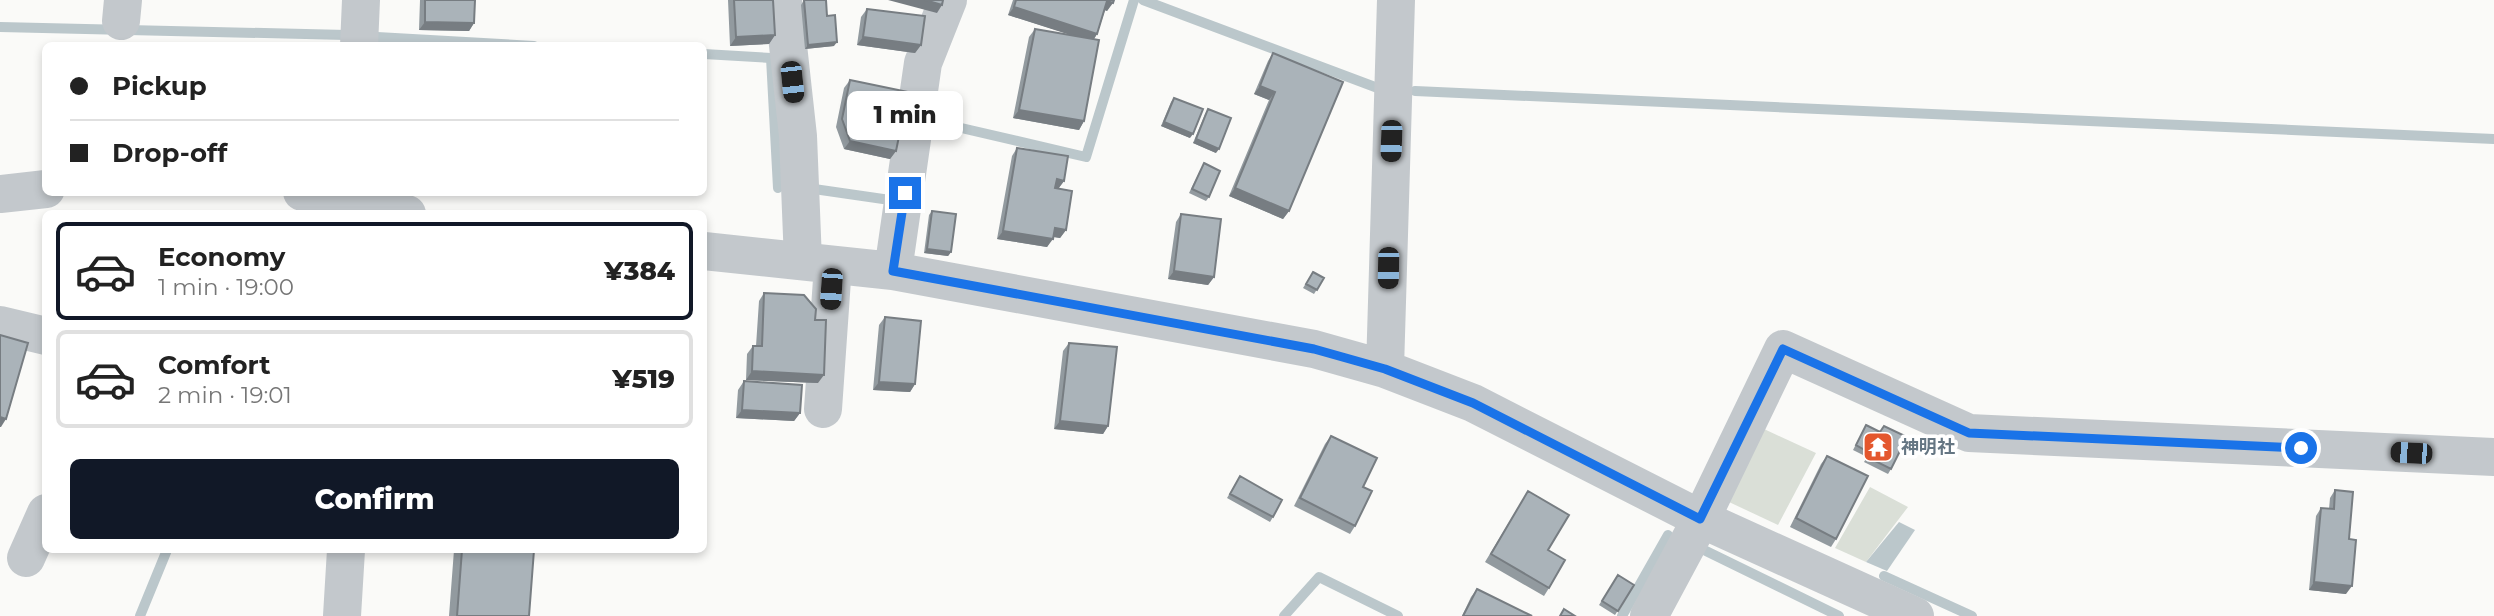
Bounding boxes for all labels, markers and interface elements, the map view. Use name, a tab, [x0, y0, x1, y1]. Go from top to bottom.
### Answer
car	[780, 60, 805, 104]
text: Pickup	[112, 70, 207, 102]
callout: 1 min	[847, 92, 963, 140]
text: 1 min	[873, 101, 937, 129]
car	[1380, 120, 1403, 162]
text: Drop-off	[112, 137, 227, 169]
route end	[889, 177, 921, 209]
icon: car	[74, 240, 137, 303]
text: Economy	[158, 241, 285, 273]
car	[1378, 247, 1399, 289]
text: ¥384	[604, 255, 675, 287]
car	[820, 267, 843, 311]
text: 1 min · 19:00	[158, 273, 294, 301]
icon: car	[74, 348, 137, 411]
text: Comfort	[158, 349, 270, 381]
text: ¥519	[612, 363, 675, 395]
text: 2 min · 19:01	[158, 381, 292, 409]
temple icon: 神明社	[1861, 430, 1895, 464]
route start	[2285, 432, 2317, 464]
place label: 神明社	[1901, 436, 1955, 458]
car	[2390, 441, 2433, 465]
button: Confirm	[70, 459, 679, 539]

